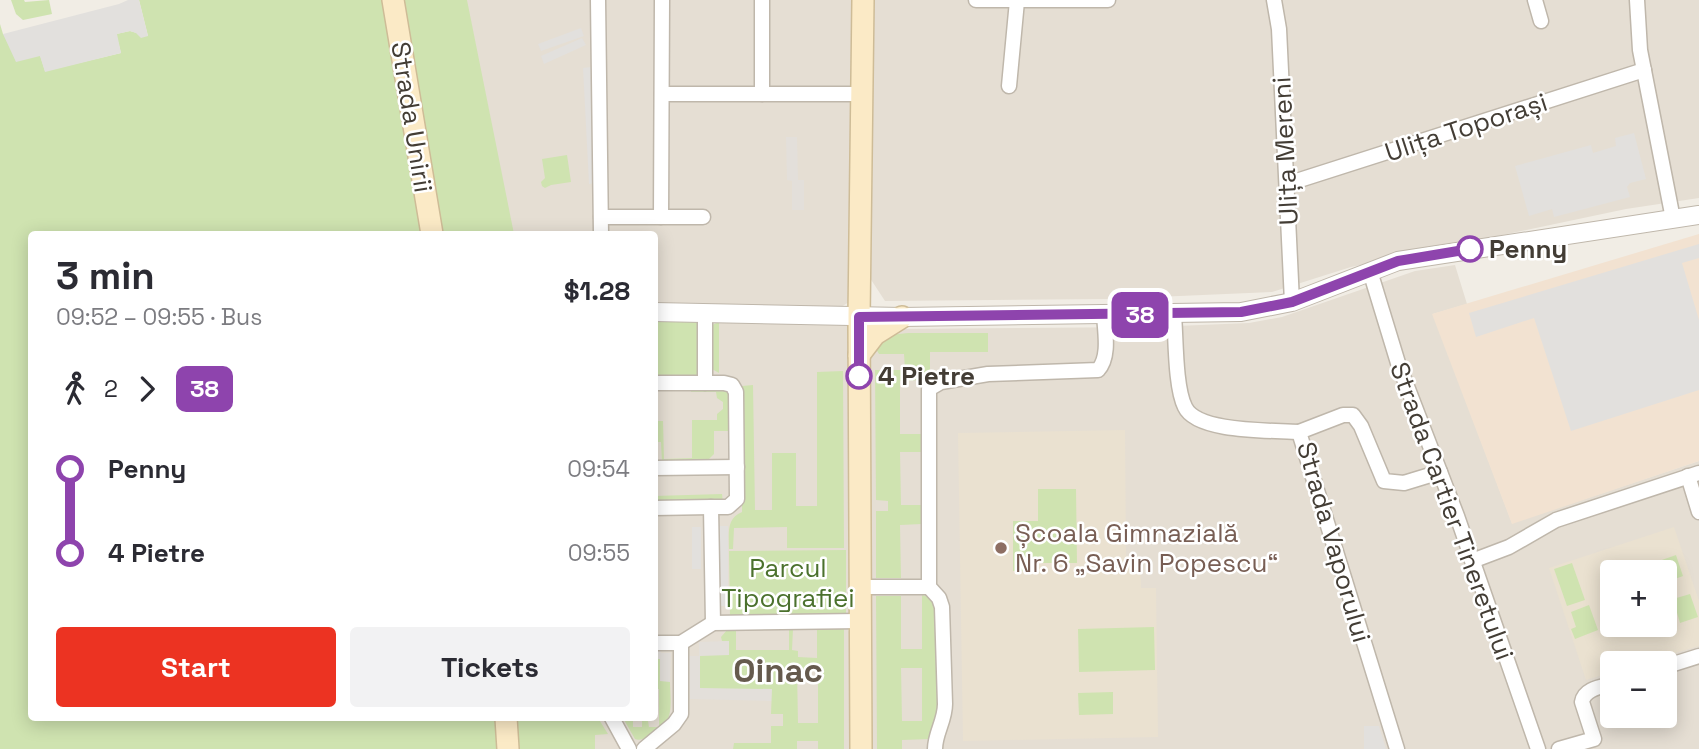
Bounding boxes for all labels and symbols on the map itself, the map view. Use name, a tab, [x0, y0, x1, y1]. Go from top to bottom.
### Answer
street label: Strada Unirii	[383, 39, 441, 195]
street label: Ulița Mereni	[1264, 76, 1306, 226]
street label: Ulița Toporași	[1381, 85, 1551, 169]
place label: Penny	[1489, 232, 1567, 266]
marker: Penny	[1457, 236, 1483, 262]
line badge: 38	[1108, 292, 1172, 338]
street label: Strada Cartier Tineretului	[1382, 357, 1522, 665]
place label: 4 Pietre	[878, 359, 975, 393]
marker: 4 Pietre	[846, 363, 872, 389]
street label: Strada Vaporului	[1289, 438, 1379, 646]
place label: Școala Gimnazială Nr. 6 „Savin Popescu“	[1015, 516, 1278, 580]
marker: Școala Gimnazială Nr. 6 „Savin Popescu“	[993, 540, 1009, 556]
park label: Parcul Tipografiei	[721, 551, 855, 615]
district label: Oinac	[733, 650, 823, 692]

